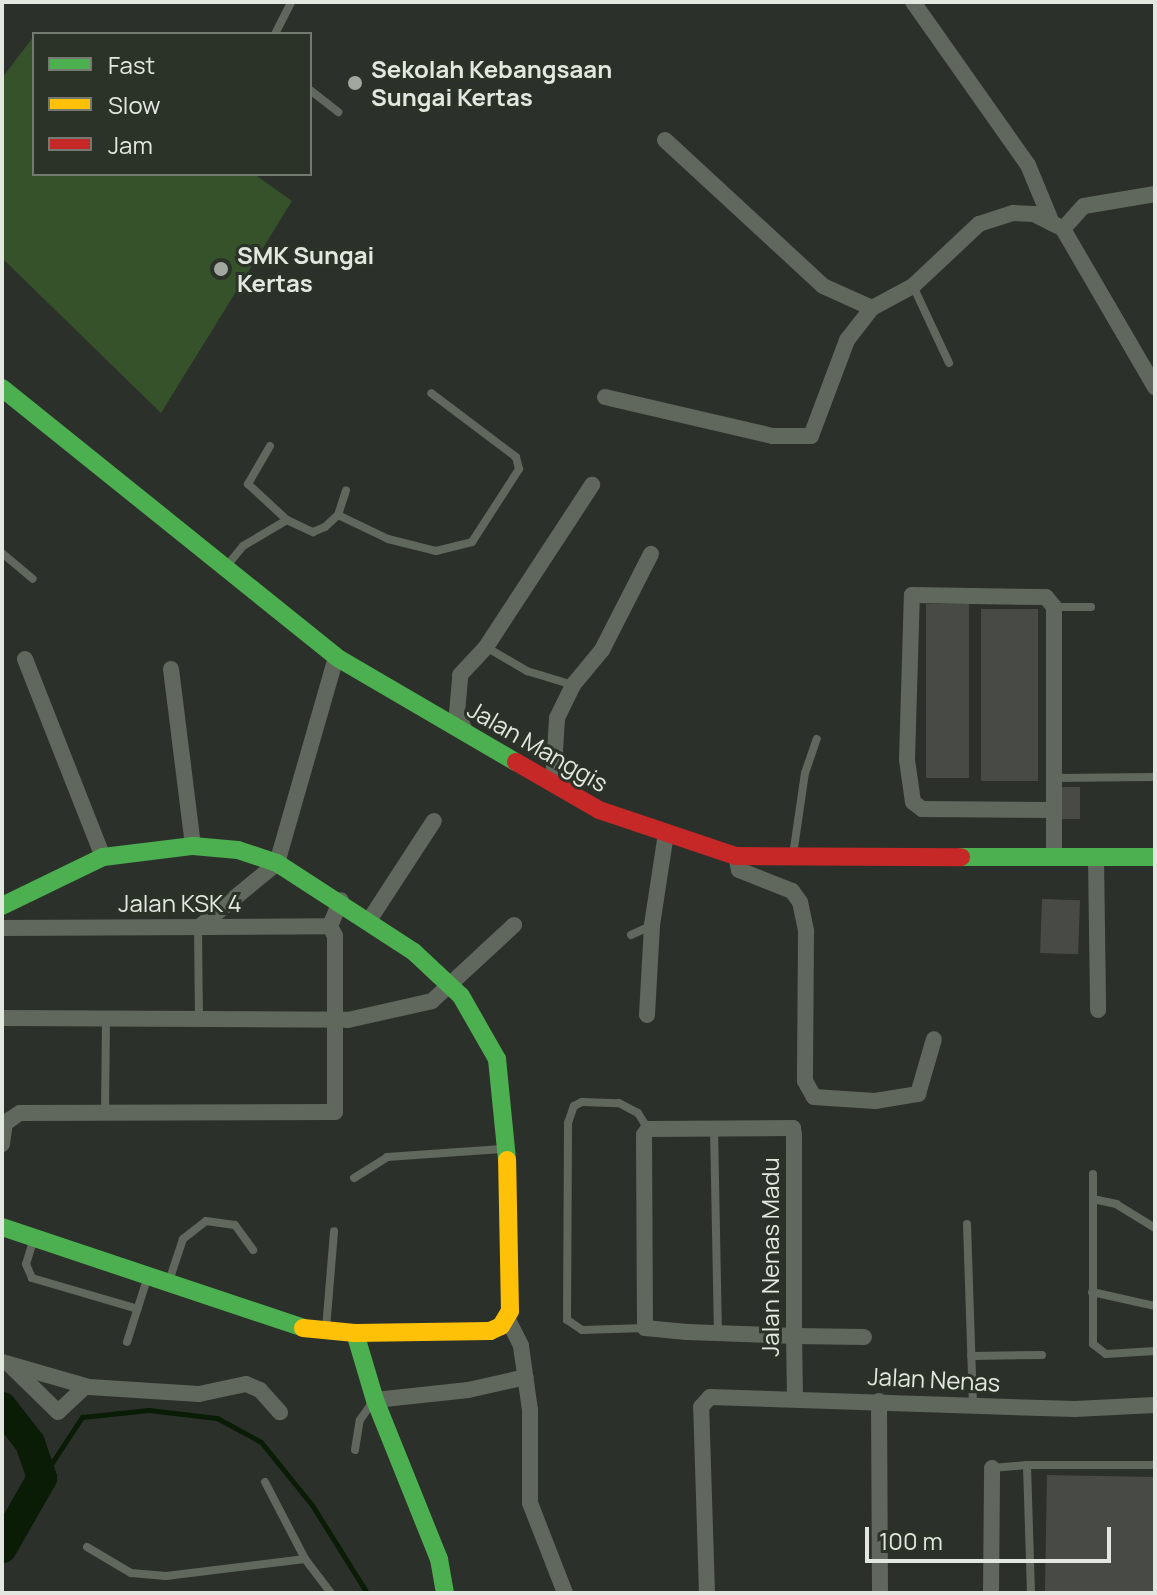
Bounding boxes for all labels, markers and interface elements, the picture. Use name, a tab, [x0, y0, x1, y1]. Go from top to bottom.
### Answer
legend	[32, 32, 312, 176]
text: Fast	[108, 48, 155, 81]
place label: Sekolah Kebangsaan Sungai Kertas	[371, 55, 612, 111]
marker: Sekolah Kebangsaan Sungai Kertas	[346, 74, 364, 92]
text: Slow	[108, 88, 161, 121]
text: Jam	[108, 128, 153, 161]
place label: SMK Sungai Kertas	[237, 241, 375, 297]
marker: SMK Sungai Kertas	[212, 260, 230, 278]
street label: Jalan Manggis	[463, 694, 613, 798]
street label: Jalan KSK 4	[118, 889, 242, 917]
street label: Jalan Nenas Madu	[756, 1157, 784, 1357]
street label: Jalan Nenas	[867, 1361, 1001, 1397]
scale bar	[869, 1511, 1115, 1561]
text: 100 m	[879, 1524, 943, 1557]

